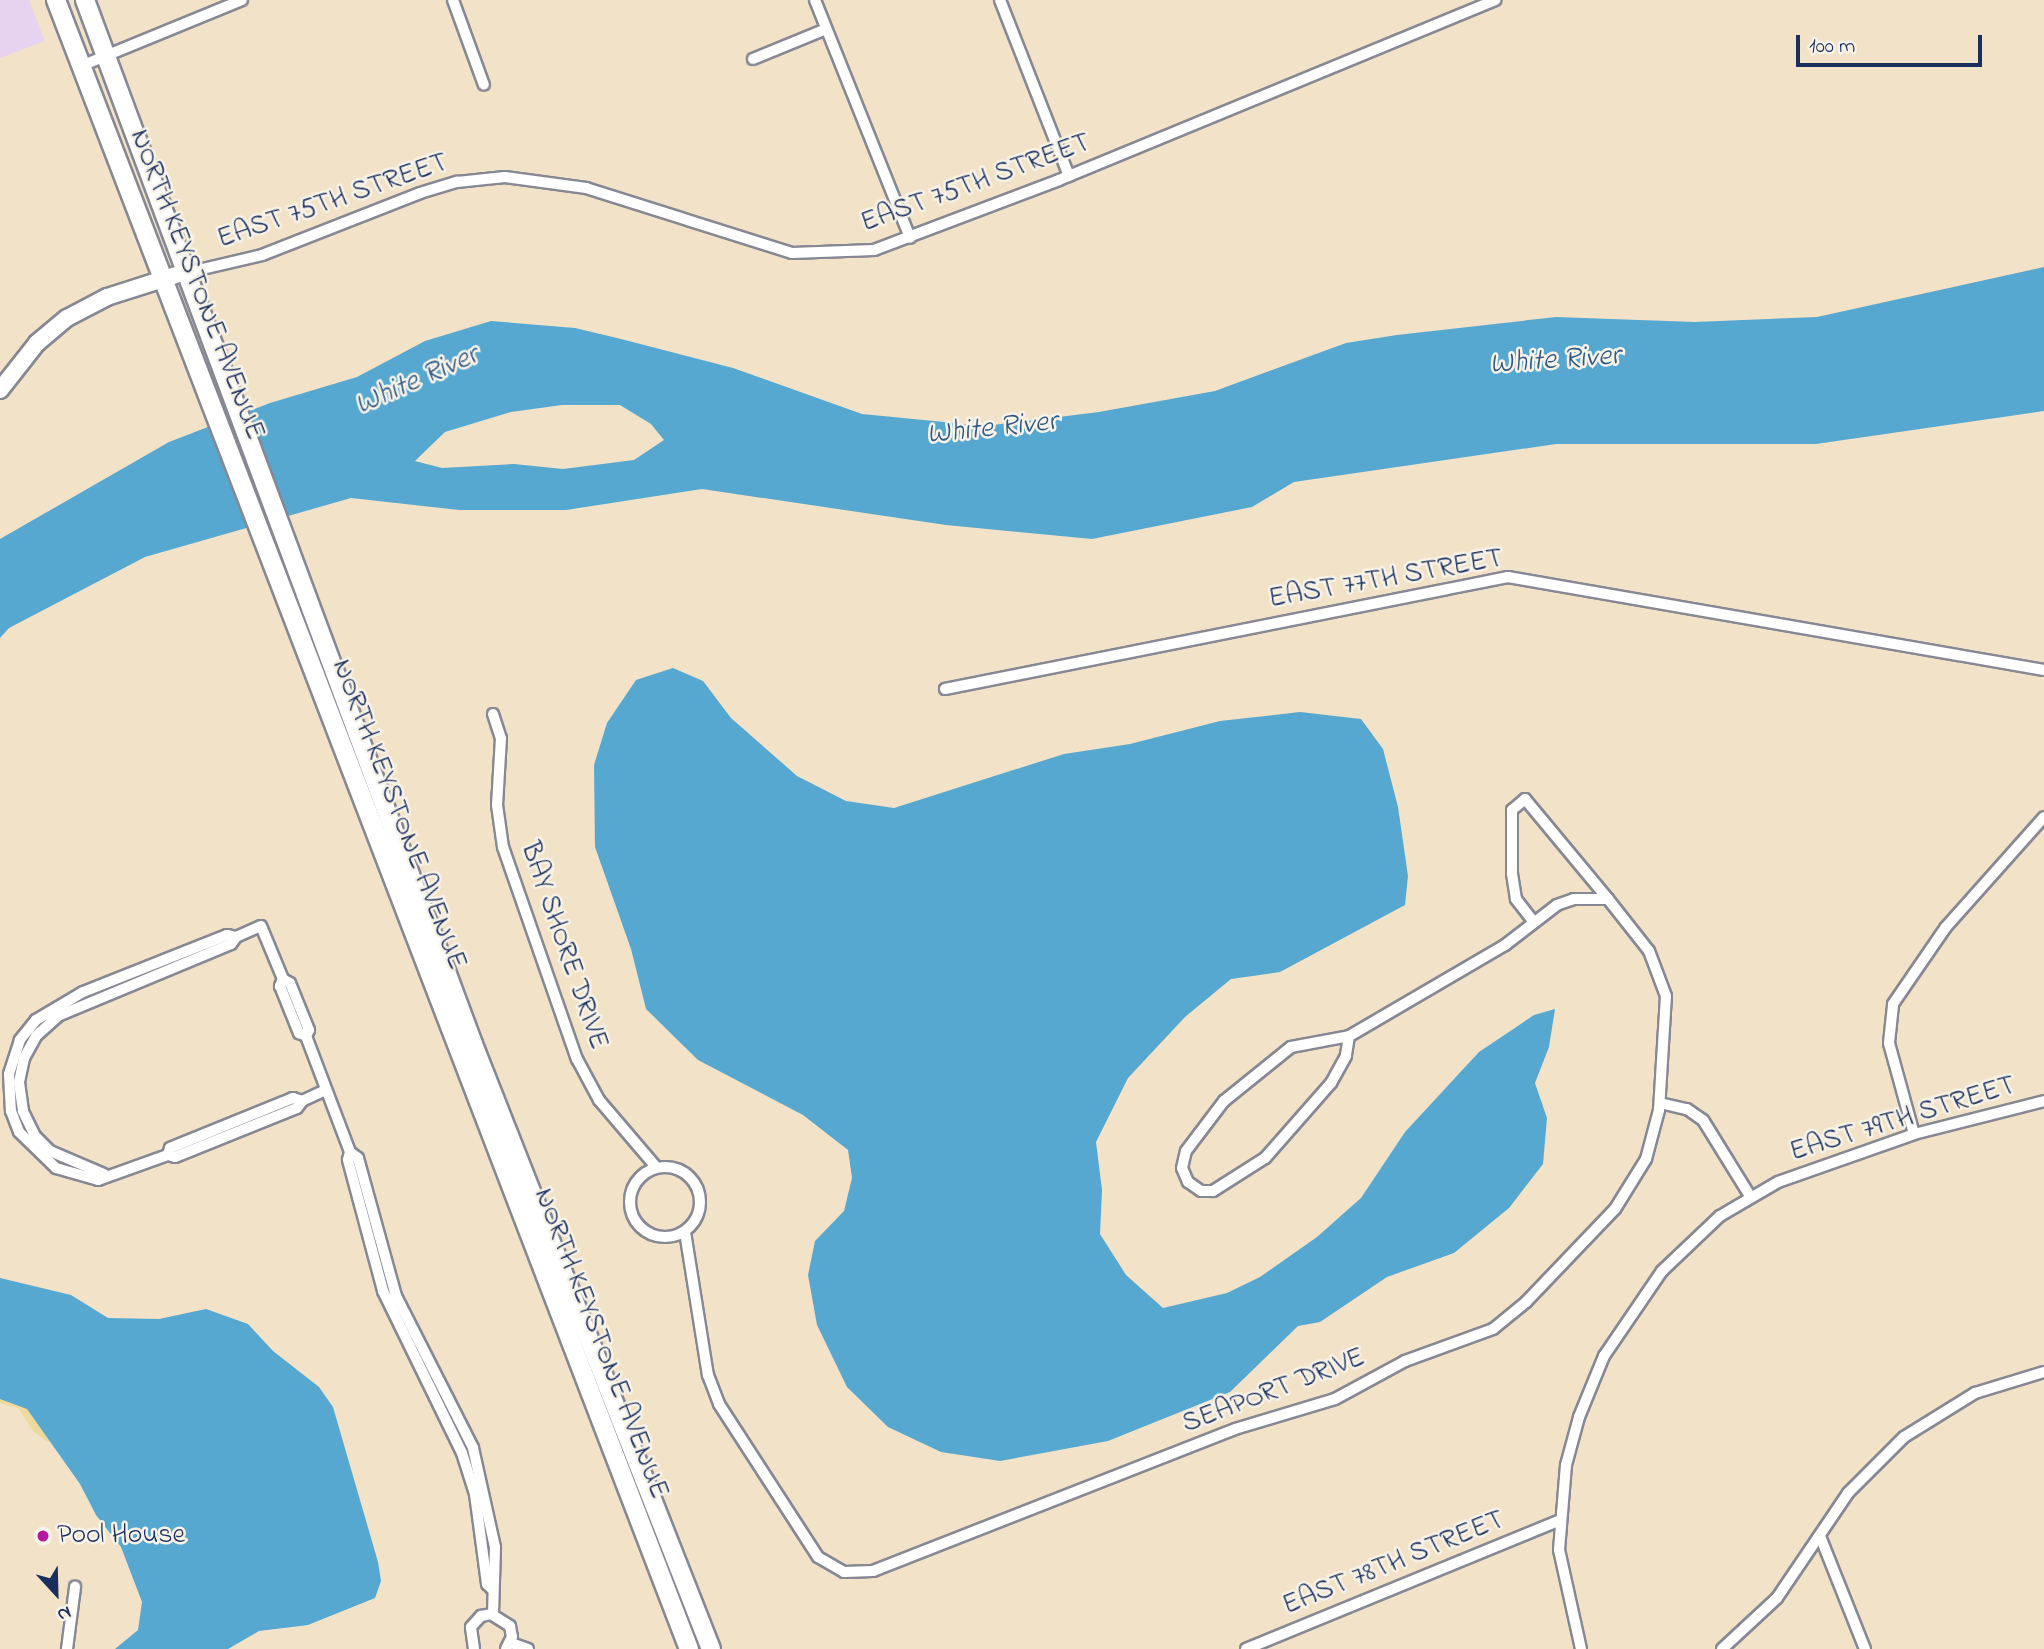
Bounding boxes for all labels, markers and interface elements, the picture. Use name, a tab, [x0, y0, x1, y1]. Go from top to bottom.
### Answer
scale bar	[1799, 21, 1984, 65]
text: 100 m	[1809, 32, 1855, 62]
street label: NORTH KEYSTONE AVENUE	[121, 125, 271, 445]
street label: EAST 75TH STREET	[857, 127, 1095, 241]
street label: EAST 75TH STREET	[213, 147, 453, 257]
water label: White River	[350, 338, 484, 424]
water label: White River	[1488, 338, 1622, 384]
water label: White River	[925, 404, 1059, 454]
street label: EAST 77TH STREET	[1266, 543, 1506, 617]
street label: NORTH KEYSTONE AVENUE	[323, 655, 473, 975]
street label: BAY SHORE DRIVE	[512, 838, 614, 1054]
street label: EAST 79TH STREET	[1786, 1070, 2020, 1170]
street label: NORTH KEYSTONE AVENUE	[525, 1184, 675, 1504]
street label: SEAPORT DRIVE	[1178, 1342, 1370, 1442]
street label: EAST 78TH STREET	[1278, 1504, 1510, 1624]
place label: Pool House	[57, 1519, 185, 1553]
marker: Pool House	[35, 1528, 51, 1544]
north arrow	[21, 1558, 91, 1628]
text: N	[53, 1598, 75, 1628]

